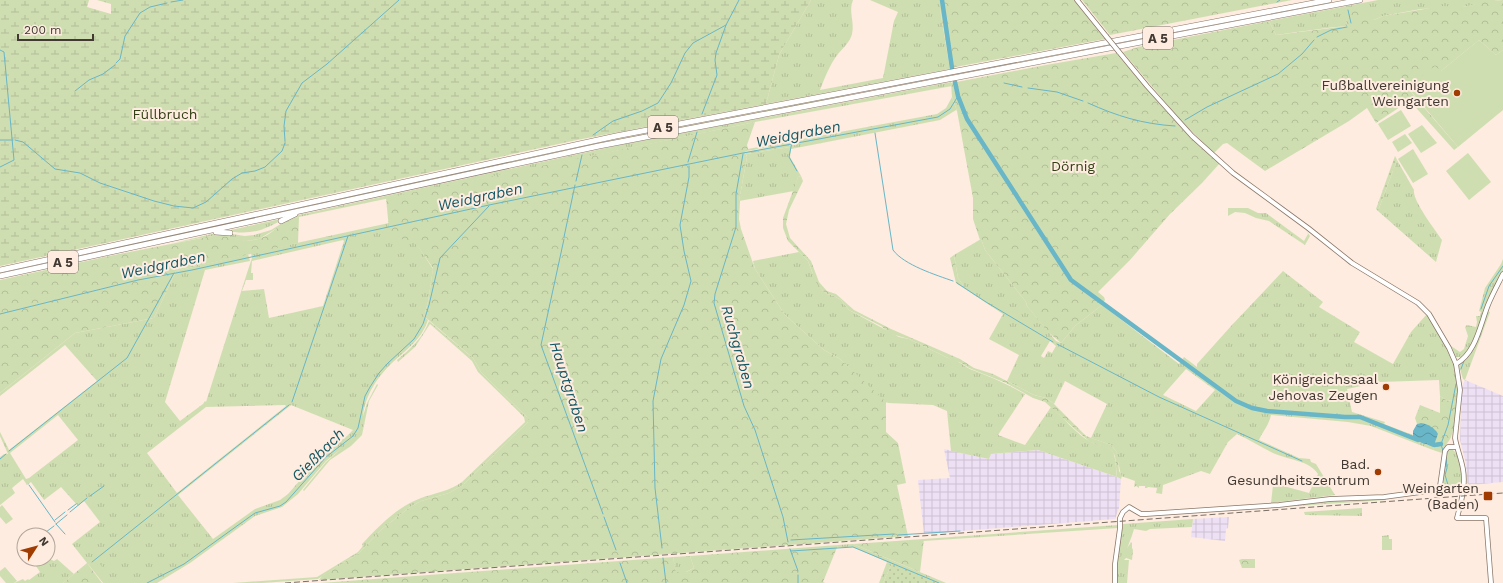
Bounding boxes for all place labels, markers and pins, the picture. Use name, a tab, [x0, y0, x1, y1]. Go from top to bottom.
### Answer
place label: Fußballvereinigung Weingarten	[1322, 77, 1450, 109]
marker: Fußballvereinigung Weingarten	[1452, 88, 1462, 98]
place label: Königreichssaal Jehovas Zeugen	[1268, 371, 1379, 403]
marker: Königreichssaal Jehovas Zeugen	[1381, 382, 1391, 392]
place label: Bad. Gesundheitszentrum	[1227, 456, 1370, 488]
marker: Bad. Gesundheitszentrum	[1373, 467, 1383, 477]
place label: Weingarten (Baden)	[1402, 480, 1479, 512]
marker: Weingarten (Baden)	[1482, 490, 1494, 502]

